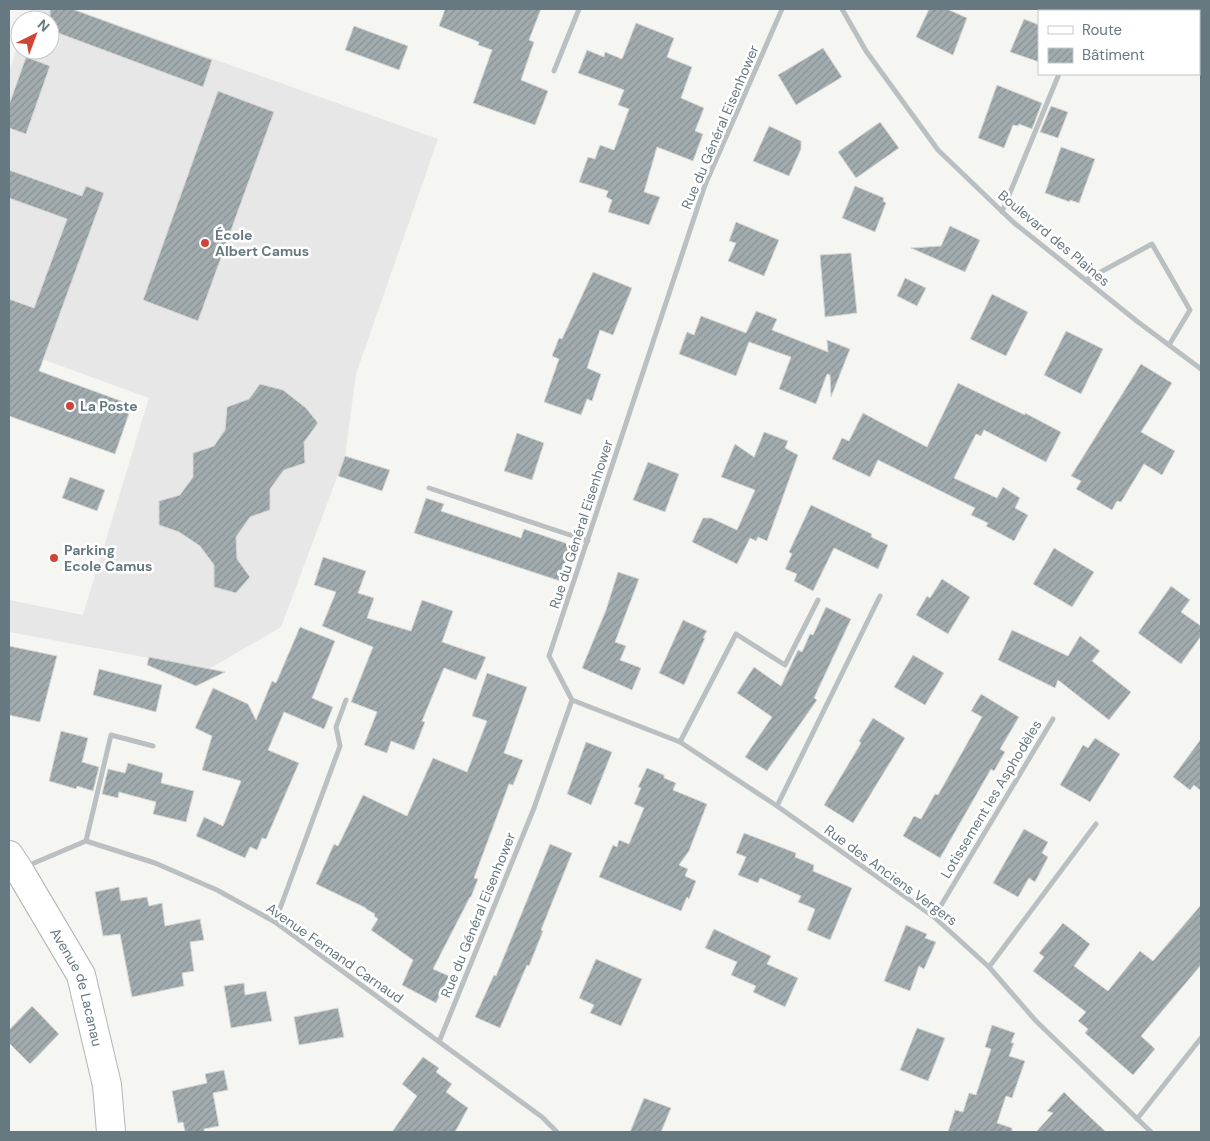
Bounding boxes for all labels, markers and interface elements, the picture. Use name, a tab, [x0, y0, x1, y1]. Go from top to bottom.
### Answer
north arrow	[10, 10, 60, 60]
legend	[1038, 10, 1200, 75]
text: N	[34, 15, 54, 35]
text: Route	[1082, 20, 1122, 40]
street label: Rue du Général Eisenhower	[677, 42, 763, 212]
text: Bâtiment	[1082, 45, 1145, 65]
street label: Boulevard des Plaines	[994, 186, 1114, 290]
place label: École Albert Camus	[215, 226, 309, 260]
marker: École Albert Camus	[199, 237, 211, 249]
place label: La Poste	[80, 397, 138, 415]
marker: La Poste	[64, 400, 76, 412]
street label: Rue du Général Eisenhower	[545, 437, 617, 611]
place label: Parking Ecole Camus	[64, 541, 152, 575]
marker: Parking Ecole Camus	[48, 552, 60, 564]
street label: Lotissement les Asphodèles	[936, 716, 1046, 882]
street label: Rue des Anciens Vergers	[821, 821, 961, 929]
street label: Rue du Général Eisenhower	[437, 830, 519, 1000]
street label: Avenue Fernand Carnaud	[263, 899, 407, 1007]
street label: Avenue de Lacanau	[46, 925, 107, 1048]

